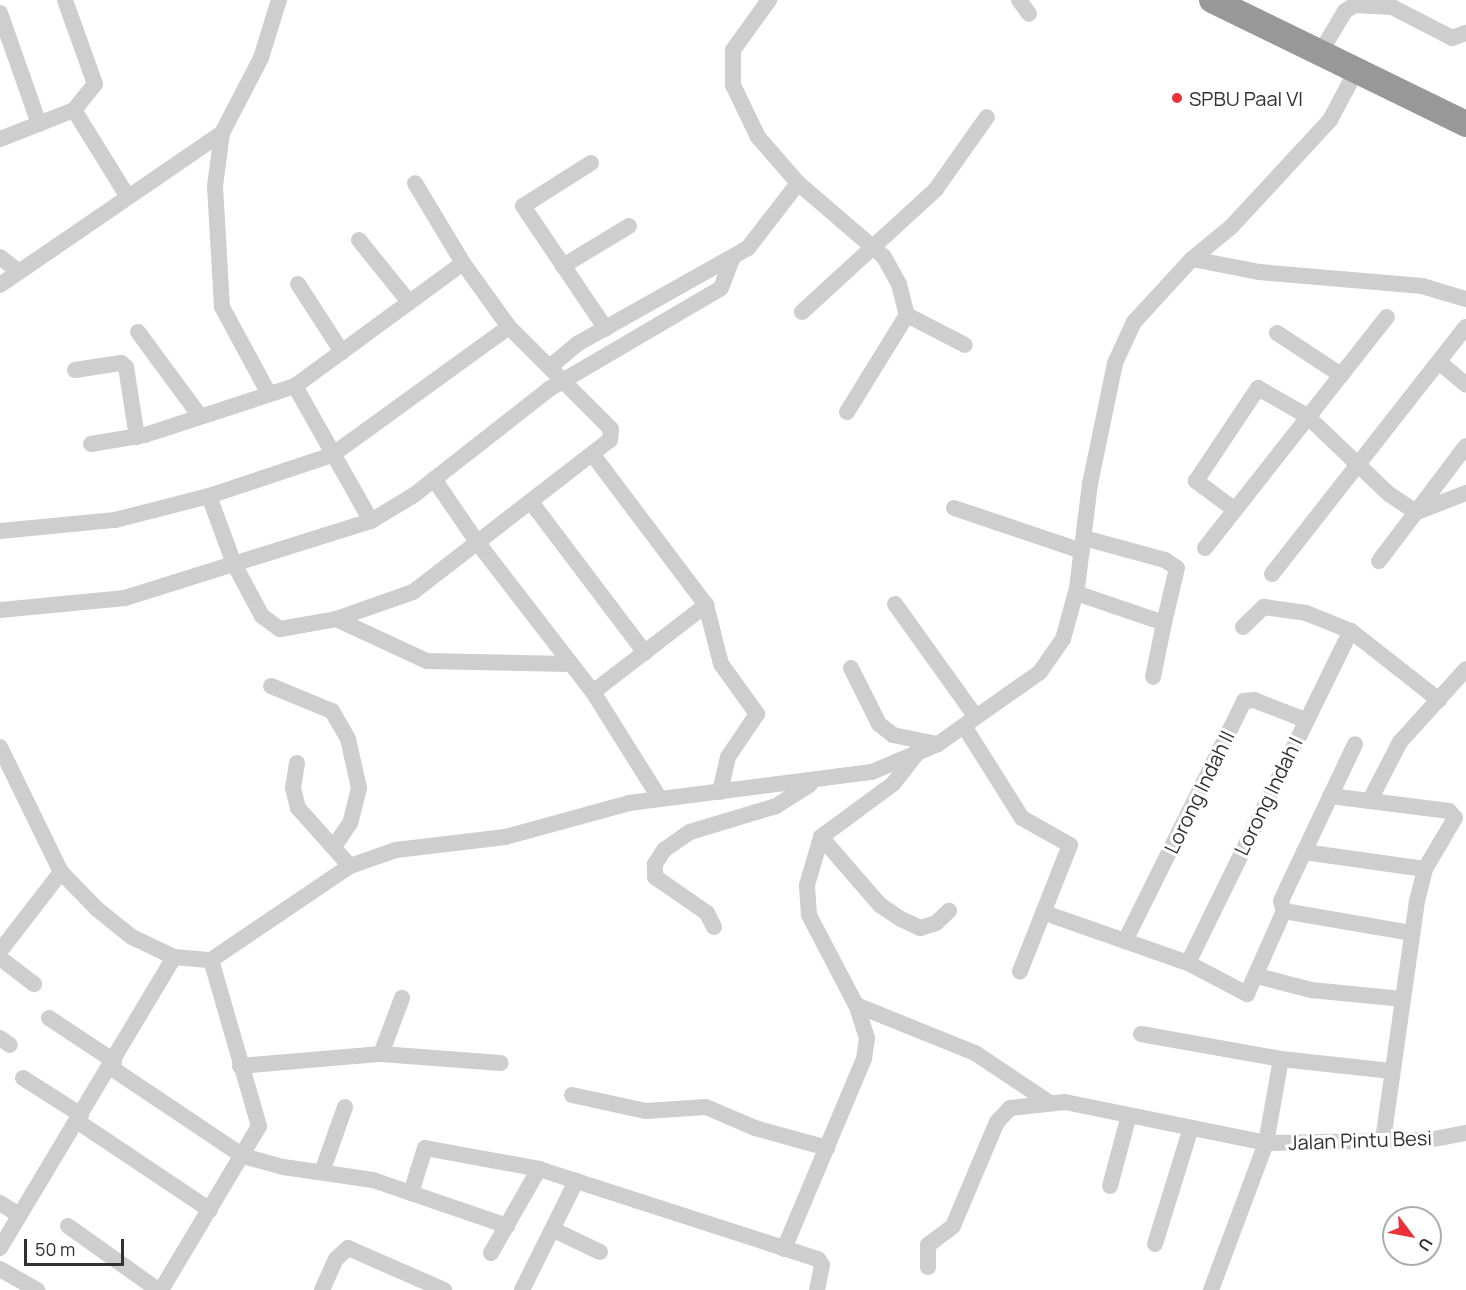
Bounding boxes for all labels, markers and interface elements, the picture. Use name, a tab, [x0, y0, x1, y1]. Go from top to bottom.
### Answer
place label: SPBU Paal VI	[1189, 86, 1303, 110]
marker: SPBU Paal VI	[1170, 91, 1184, 105]
street label: Lorong Indah II	[1159, 727, 1239, 857]
street label: Lorong Indah I	[1229, 733, 1307, 859]
street label: Jalan Pintu Besi	[1288, 1126, 1432, 1154]
north arrow	[1382, 1206, 1442, 1266]
scale bar	[27, 1227, 128, 1265]
text: U	[1413, 1234, 1438, 1255]
text: 50 m	[35, 1237, 75, 1261]

